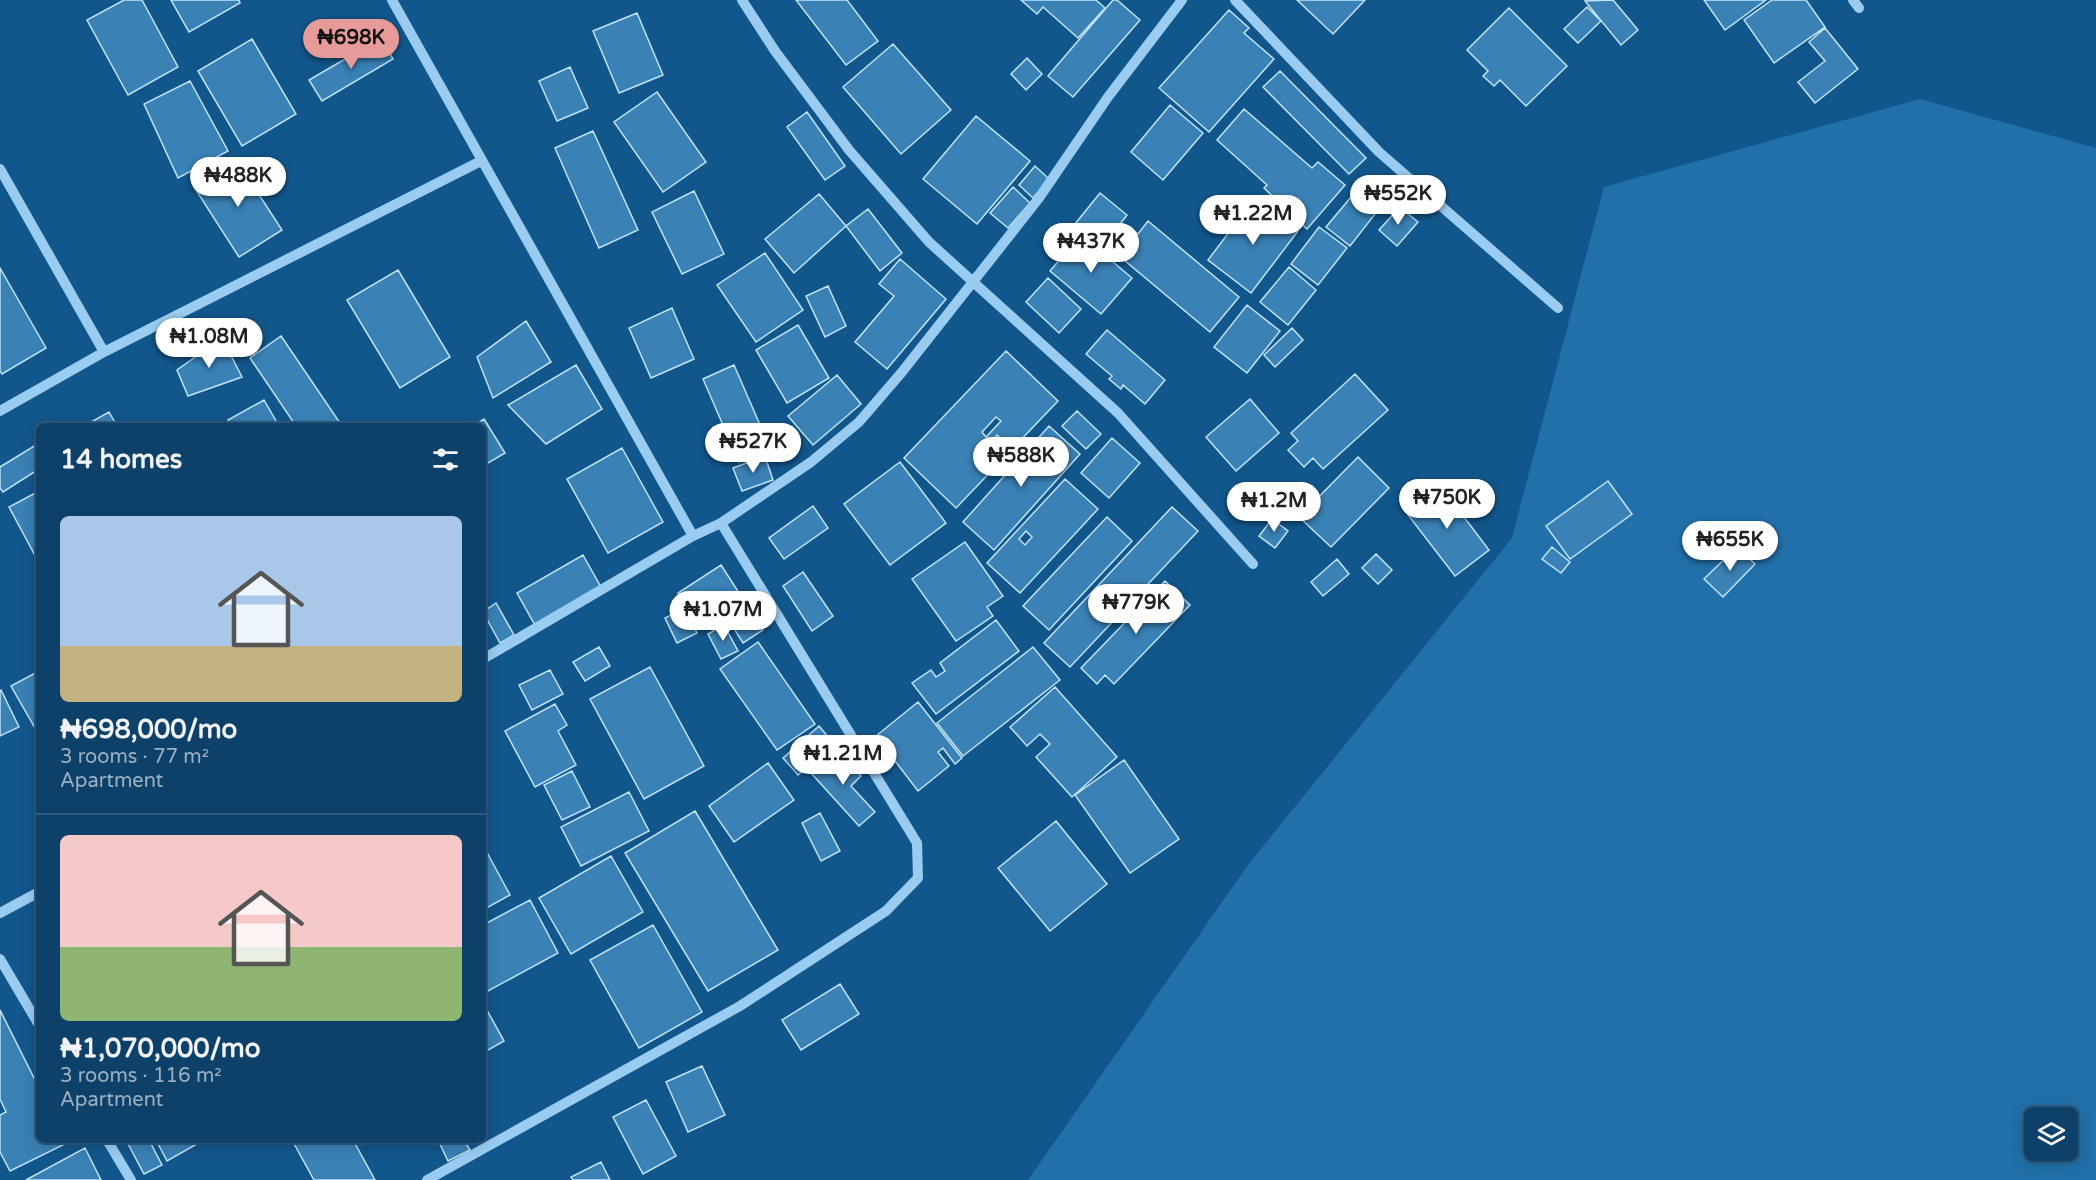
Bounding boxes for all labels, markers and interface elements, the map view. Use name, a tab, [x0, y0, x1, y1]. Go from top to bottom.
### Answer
pin: ₦698K	[309, 19, 393, 70]
text: ₦698K	[317, 26, 385, 50]
pin: ₦488K	[196, 157, 280, 208]
text: ₦488K	[204, 164, 272, 188]
pin: ₦552K	[1356, 175, 1440, 226]
text: ₦552K	[1364, 182, 1432, 206]
pin: ₦1.22M	[1204, 195, 1302, 246]
text: ₦1.22M	[1214, 202, 1292, 226]
pin: ₦437K	[1049, 223, 1133, 274]
text: ₦437K	[1057, 230, 1125, 254]
pin: ₦1.08M	[160, 318, 258, 369]
text: ₦1.08M	[170, 325, 248, 349]
pin: ₦527K	[711, 423, 795, 474]
text: ₦527K	[719, 430, 787, 454]
pin: ₦588K	[979, 437, 1063, 488]
icon: filters	[429, 443, 462, 476]
text: 14 homes	[60, 444, 182, 475]
text: ₦588K	[987, 444, 1055, 468]
pin: ₦750K	[1405, 479, 1489, 530]
pin: ₦1.2M	[1232, 482, 1316, 533]
text: ₦750K	[1413, 486, 1481, 510]
text: ₦1.2M	[1241, 489, 1307, 513]
pin: ₦655K	[1688, 521, 1772, 572]
text: ₦655K	[1696, 528, 1764, 552]
icon: home	[207, 555, 315, 663]
pin: ₦779K	[1094, 584, 1178, 635]
pin: ₦1.07M	[674, 591, 772, 642]
text: ₦779K	[1102, 591, 1170, 615]
text: ₦1.07M	[684, 598, 762, 622]
text: ₦698,000/mo	[60, 714, 237, 745]
pin: ₦1.21M	[794, 735, 892, 786]
text: ₦1.21M	[804, 742, 882, 766]
text: 3 rooms · 77 m²	[60, 745, 209, 769]
text: Apartment	[60, 769, 163, 793]
icon: home	[207, 874, 315, 982]
text: ₦1,070,000/mo	[60, 1033, 260, 1064]
text: 3 rooms · 116 m²	[60, 1064, 222, 1088]
text: Apartment	[60, 1088, 163, 1112]
map controls	[2024, 1107, 2078, 1161]
button: layers	[2024, 1107, 2078, 1161]

